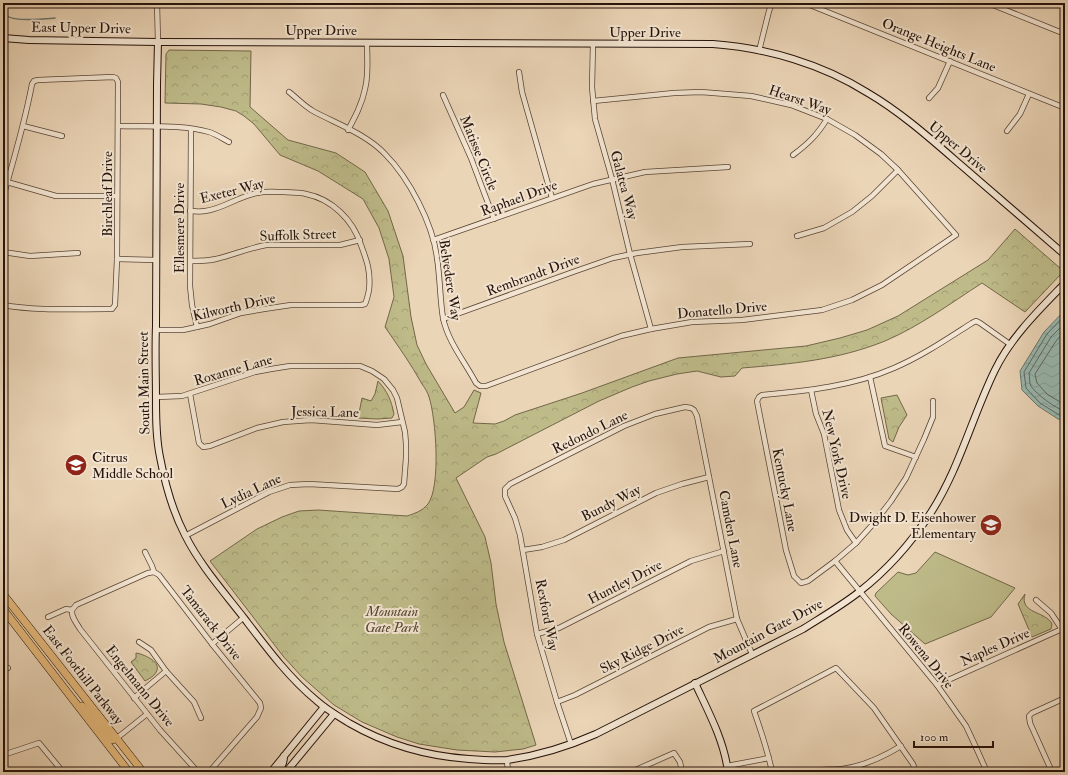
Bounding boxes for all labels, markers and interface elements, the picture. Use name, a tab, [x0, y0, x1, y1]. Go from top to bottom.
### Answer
street label: Orange Heights Lane	[879, 14, 999, 76]
street label: East Upper Drive	[31, 19, 131, 38]
street label: Upper Drive	[285, 22, 357, 40]
street label: Upper Drive	[609, 24, 681, 42]
street label: Hearst Way	[766, 81, 834, 120]
street label: Matisse Circle	[456, 113, 502, 193]
street label: Upper Drive	[924, 117, 991, 177]
street label: Galatea Way	[606, 149, 642, 222]
street label: Birchleaf Drive	[99, 151, 116, 237]
street label: Exeter Way	[198, 175, 267, 208]
street label: Raphael Drive	[478, 176, 560, 221]
street label: Ellesmere Drive	[171, 183, 188, 273]
street label: Suffolk Street	[259, 225, 337, 245]
street label: Belvedere Way	[434, 238, 465, 323]
street label: Rembrandt Drive	[484, 250, 582, 300]
street label: Kilworth Drive	[191, 289, 277, 325]
street label: Donatello Drive	[676, 298, 768, 322]
street label: South Main Street	[135, 331, 153, 435]
street label: Roxanne Lane	[192, 351, 274, 389]
street label: Jessica Lane	[290, 403, 359, 421]
street label: Redondo Lane	[549, 406, 631, 458]
street label: New York Drive	[818, 407, 856, 501]
street label: Kentucky Lane	[768, 447, 801, 534]
place label: Citrus Middle School	[92, 449, 173, 482]
school or university icon: Citrus Middle School	[63, 452, 89, 478]
street label: Lydia Lane	[218, 470, 284, 513]
street label: Bundy Way	[578, 480, 645, 526]
street label: Camden Lane	[715, 489, 747, 569]
place label: Dwight D. Eisenhower Elementary	[849, 509, 977, 543]
school or university icon: Dwight D. Eisenhower Elementary	[978, 512, 1004, 538]
street label: Huntley Drive	[585, 556, 665, 609]
street label: Rexford Way	[531, 578, 562, 653]
street label: Tamarack Drive	[177, 582, 245, 664]
street label: Mountain Gate Drive	[710, 595, 826, 667]
park label: Mountain Gate Park	[365, 603, 419, 636]
street label: Sky Ridge Drive	[597, 620, 687, 678]
street label: Rowena Drive	[895, 620, 958, 692]
street label: East Foothill Parkway	[38, 622, 128, 729]
street label: Naples Drive	[958, 624, 1033, 671]
street label: Engelmann Drive	[102, 642, 178, 730]
scale bar	[914, 723, 993, 749]
text: 100 m	[920, 730, 949, 745]

